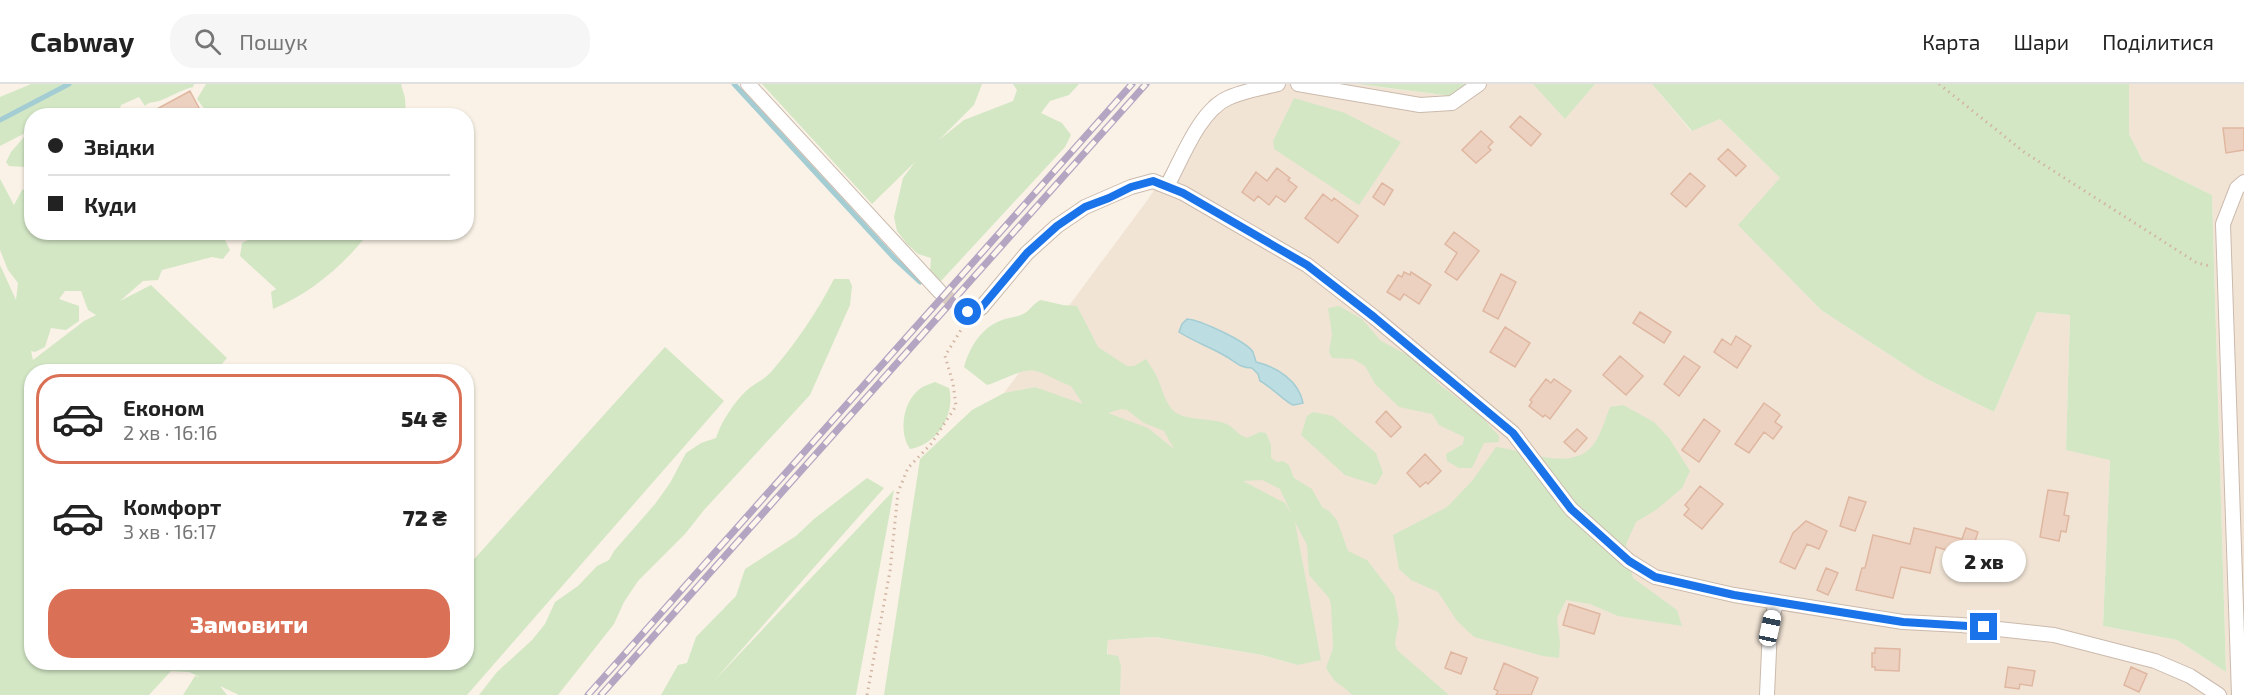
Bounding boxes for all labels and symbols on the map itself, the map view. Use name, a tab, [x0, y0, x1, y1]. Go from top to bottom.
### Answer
route start	[954, 298, 981, 325]
callout: 2 хв	[1942, 540, 2026, 582]
car	[1757, 609, 1783, 647]
route end	[1970, 613, 1997, 640]

